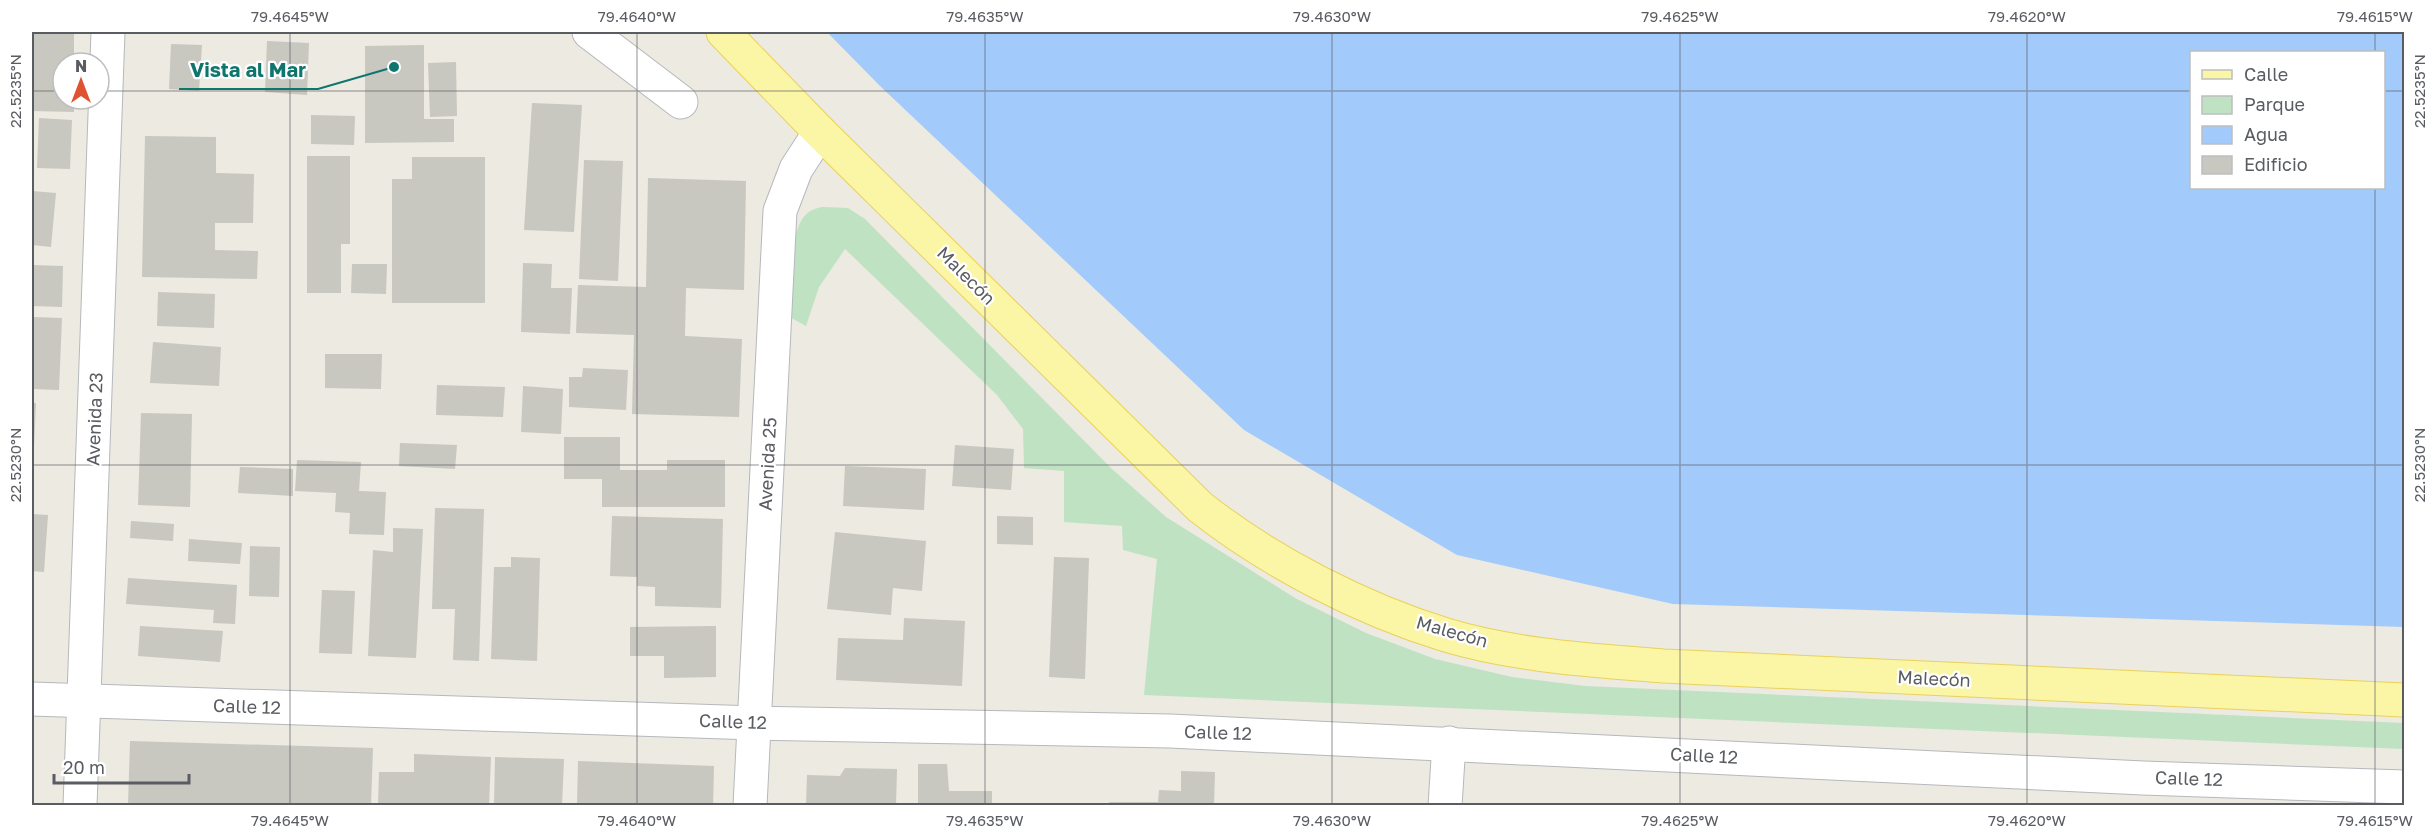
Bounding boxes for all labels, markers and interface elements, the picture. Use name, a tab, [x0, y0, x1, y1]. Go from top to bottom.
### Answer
text: 79.4645°W	[251, 7, 329, 25]
text: 79.4640°W	[598, 7, 676, 25]
text: 79.4635°W	[946, 7, 1024, 25]
text: 79.4630°W	[1293, 7, 1371, 25]
text: 79.4625°W	[1641, 7, 1719, 25]
text: 79.4620°W	[1988, 7, 2066, 25]
text: 79.4615°W	[2337, 7, 2413, 25]
north arrow	[51, 51, 111, 111]
callout: Vista al Mar	[179, 51, 318, 89]
legend	[2190, 51, 2385, 189]
text: 22.5235°N	[6, 54, 24, 128]
text: 22.5235°N	[2410, 54, 2428, 128]
text: N	[75, 56, 87, 76]
text: Vista al Mar	[190, 57, 306, 81]
text: Calle	[2244, 63, 2288, 85]
text: Parque	[2244, 93, 2305, 115]
text: Agua	[2244, 123, 2288, 145]
text: Edificio	[2244, 153, 2308, 175]
street label: Malecón	[933, 242, 1000, 309]
street label: Avenida 23	[81, 372, 107, 466]
street label: Avenida 25	[754, 417, 780, 511]
text: 22.5230°N	[6, 428, 24, 502]
text: 22.5230°N	[2410, 428, 2428, 502]
street label: Malecón	[1414, 610, 1491, 652]
street label: Malecón	[1897, 665, 1971, 691]
street label: Calle 12	[213, 694, 281, 718]
street label: Calle 12	[699, 709, 767, 733]
street label: Calle 12	[1184, 720, 1252, 744]
street label: Calle 12	[1670, 742, 1739, 768]
scale bar	[54, 747, 189, 785]
text: 20 m	[63, 756, 105, 778]
street label: Calle 12	[2155, 766, 2223, 790]
text: 79.4645°W	[251, 811, 329, 829]
text: 79.4640°W	[598, 811, 676, 829]
text: 79.4635°W	[946, 811, 1024, 829]
text: 79.4630°W	[1293, 811, 1371, 829]
text: 79.4625°W	[1641, 811, 1719, 829]
text: 79.4620°W	[1988, 811, 2066, 829]
text: 79.4615°W	[2337, 811, 2413, 829]

